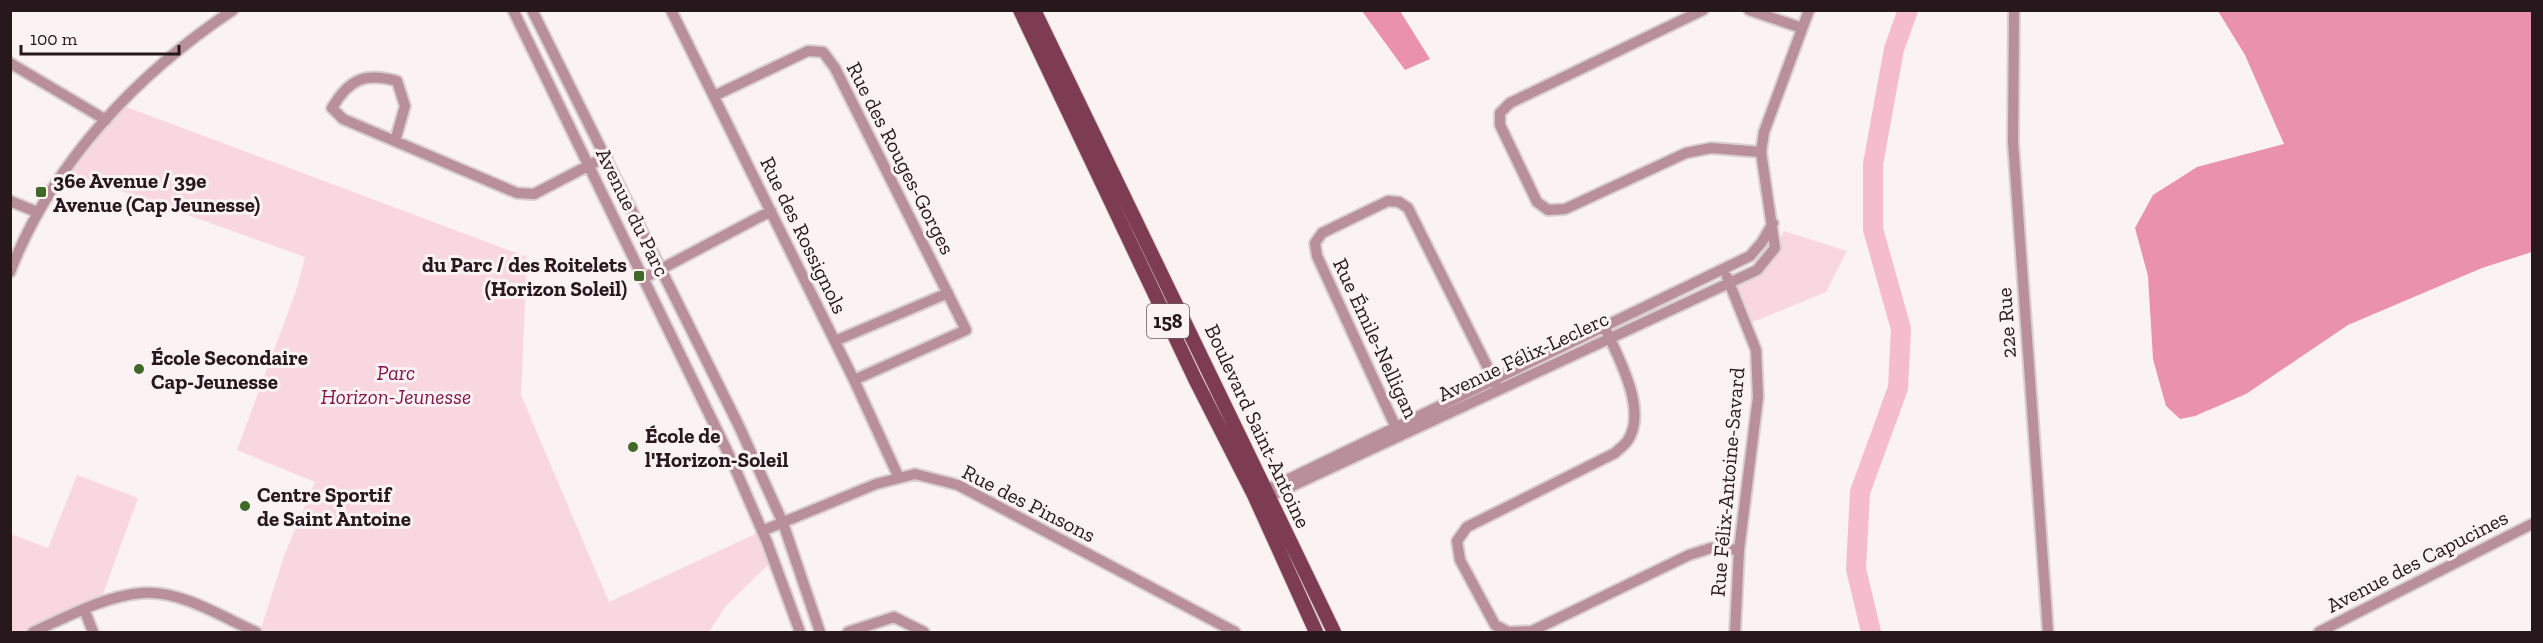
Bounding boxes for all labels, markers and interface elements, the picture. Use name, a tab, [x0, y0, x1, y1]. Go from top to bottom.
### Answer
scale bar	[21, 18, 178, 56]
text: 100 m	[30, 28, 78, 50]
street label: Rue des Rouges-Gorges	[842, 58, 960, 258]
street label: Avenue du Parc	[591, 144, 675, 280]
street label: Rue des Rossignols	[755, 152, 853, 318]
place label: 36e Avenue / 39e Avenue (Cap Jeunesse)	[53, 168, 260, 217]
marker: 36e Avenue / 39e Avenue (Cap Jeunesse)	[34, 185, 48, 199]
place label: du Parc / des Roitelets (Horizon Soleil)	[422, 252, 627, 301]
street label: Rue Émile-Nelligan	[1328, 254, 1424, 422]
marker: du Parc / des Roitelets (Horizon Soleil)	[632, 269, 646, 283]
street label: 22e Rue	[1991, 287, 2021, 359]
road number: 158	[1147, 304, 1189, 338]
street label: Avenue Félix-Leclerc	[1434, 305, 1612, 407]
street label: Boulevard Saint-Antoine	[1200, 320, 1316, 532]
place label: École Secondaire Cap-Jeunesse	[151, 345, 308, 394]
park label: Parc Horizon-Jeunesse	[321, 360, 471, 409]
marker: École Secondaire Cap-Jeunesse	[132, 362, 146, 376]
street label: Rue Félix-Antoine-Savard	[1705, 366, 1750, 598]
place label: École de l'Horizon-Soleil	[645, 423, 789, 472]
marker: École de l'Horizon-Soleil	[626, 440, 640, 454]
street label: Rue des Pinsons	[958, 459, 1100, 547]
place label: Centre Sportif de Saint Antoine	[257, 482, 411, 531]
marker: Centre Sportif de Saint Antoine	[238, 499, 252, 513]
street label: Avenue des Capucines	[2322, 504, 2512, 618]

